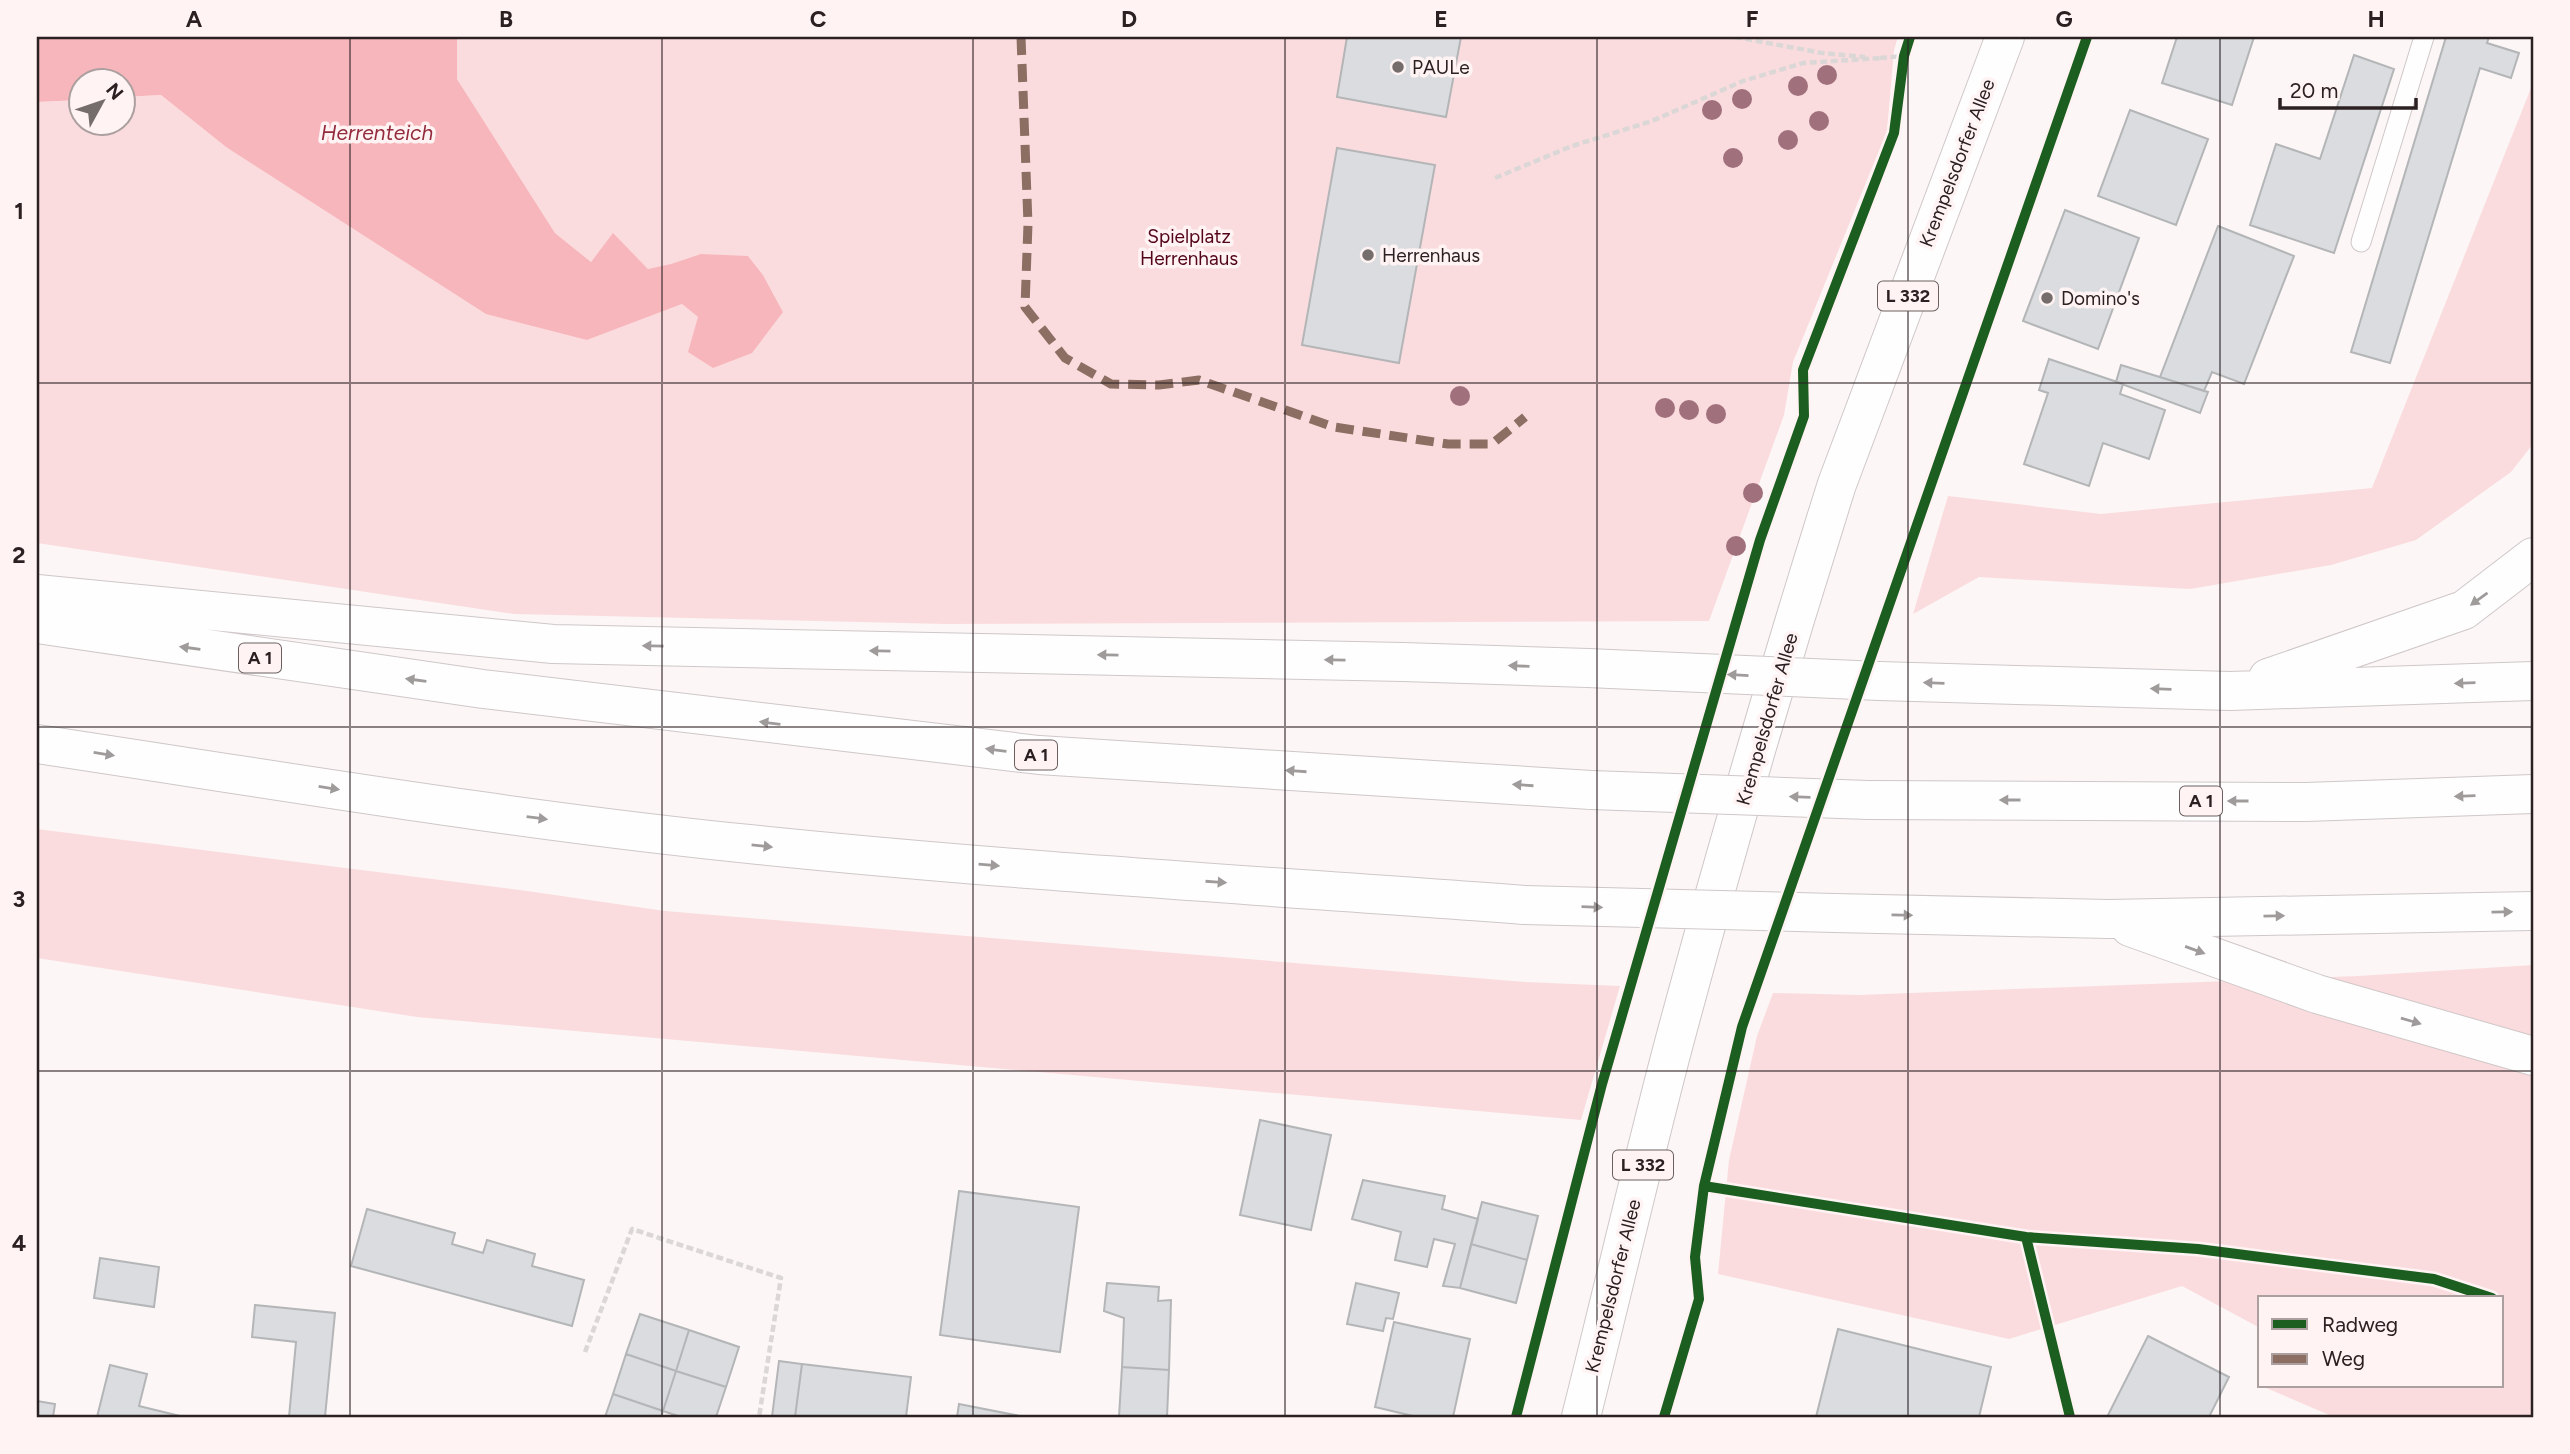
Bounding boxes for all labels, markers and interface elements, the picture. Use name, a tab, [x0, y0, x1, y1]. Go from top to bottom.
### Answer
text: A	[186, 5, 203, 33]
text: B	[499, 5, 513, 33]
text: C	[810, 5, 827, 33]
text: D	[1121, 5, 1137, 33]
text: E	[1434, 5, 1448, 33]
text: F	[1746, 5, 1759, 33]
text: G	[2055, 5, 2073, 33]
text: H	[2367, 5, 2385, 33]
place label: PAULe	[1412, 56, 1470, 79]
marker: PAULe	[1390, 59, 1406, 75]
north arrow	[66, 66, 136, 136]
scale bar	[2280, 66, 2416, 110]
street label: Krempelsdorfer Allee	[1914, 76, 2000, 250]
text: N	[101, 78, 128, 104]
text: 20 m	[2290, 78, 2338, 103]
water label: Herrenteich	[321, 120, 433, 145]
text: 1	[14, 197, 24, 225]
park label: Spielplatz Herrenhaus	[1140, 225, 1238, 270]
place label: Herrenhaus	[1382, 244, 1480, 267]
marker: Herrenhaus	[1360, 247, 1376, 263]
road number: L 332	[1878, 282, 1938, 310]
place label: Domino's	[2061, 287, 2140, 310]
marker: Domino's	[2039, 290, 2055, 306]
text: 2	[12, 541, 26, 569]
one-way arrow	[2470, 592, 2488, 606]
street label: Krempelsdorfer Allee	[1731, 630, 1803, 808]
one-way arrow	[641, 640, 663, 652]
one-way arrow	[179, 642, 201, 653]
road number: A 1	[239, 644, 281, 672]
one-way arrow	[869, 645, 891, 656]
one-way arrow	[1096, 650, 1118, 661]
one-way arrow	[1324, 654, 1346, 666]
one-way arrow	[1508, 660, 1530, 671]
one-way arrow	[1727, 669, 1749, 680]
one-way arrow	[405, 674, 427, 685]
one-way arrow	[1923, 677, 1945, 688]
one-way arrow	[2454, 678, 2476, 689]
one-way arrow	[2150, 684, 2172, 695]
one-way arrow	[759, 718, 781, 729]
road number: A 1	[1015, 740, 1057, 770]
one-way arrow	[985, 745, 1007, 756]
one-way arrow	[93, 749, 115, 760]
one-way arrow	[1285, 766, 1307, 777]
one-way arrow	[1512, 780, 1534, 791]
one-way arrow	[318, 783, 340, 794]
road number: A 1	[2180, 786, 2222, 816]
one-way arrow	[2454, 790, 2476, 802]
one-way arrow	[1788, 792, 1810, 803]
one-way arrow	[1999, 794, 2021, 806]
one-way arrow	[2226, 795, 2248, 807]
one-way arrow	[526, 812, 548, 823]
one-way arrow	[752, 840, 774, 851]
one-way arrow	[978, 860, 1000, 871]
one-way arrow	[1205, 877, 1227, 888]
text: 3	[13, 885, 25, 913]
one-way arrow	[1581, 901, 1603, 912]
one-way arrow	[2491, 906, 2513, 918]
one-way arrow	[1892, 909, 1914, 920]
one-way arrow	[2263, 910, 2285, 922]
one-way arrow	[2185, 945, 2206, 956]
one-way arrow	[2401, 1016, 2422, 1026]
road number: L 332	[1613, 1150, 1673, 1180]
street label: Krempelsdorfer Allee	[1580, 1197, 1646, 1375]
text: 4	[12, 1229, 26, 1257]
legend	[2258, 1296, 2504, 1388]
text: Radweg	[2322, 1312, 2398, 1337]
text: Weg	[2322, 1346, 2365, 1371]

